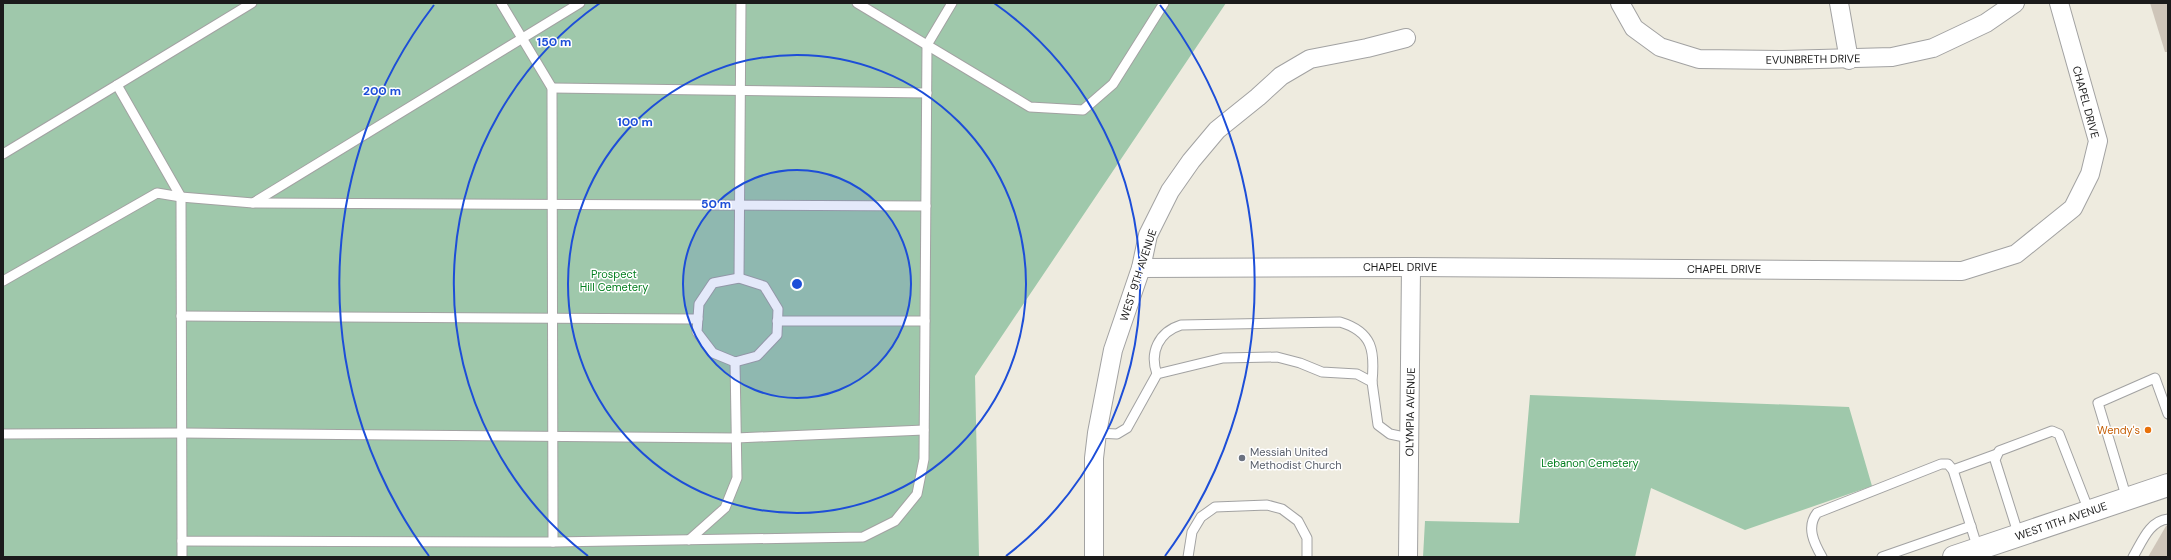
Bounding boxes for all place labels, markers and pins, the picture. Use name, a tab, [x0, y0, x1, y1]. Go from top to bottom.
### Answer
centre of rings	[790, 277, 804, 291]
place label: Wendy's	[2097, 423, 2140, 437]
marker: Wendy's	[2143, 425, 2153, 435]
place label: Messiah United Methodist Church	[1250, 445, 1342, 472]
marker: Messiah United Methodist Church	[1237, 453, 1247, 463]

